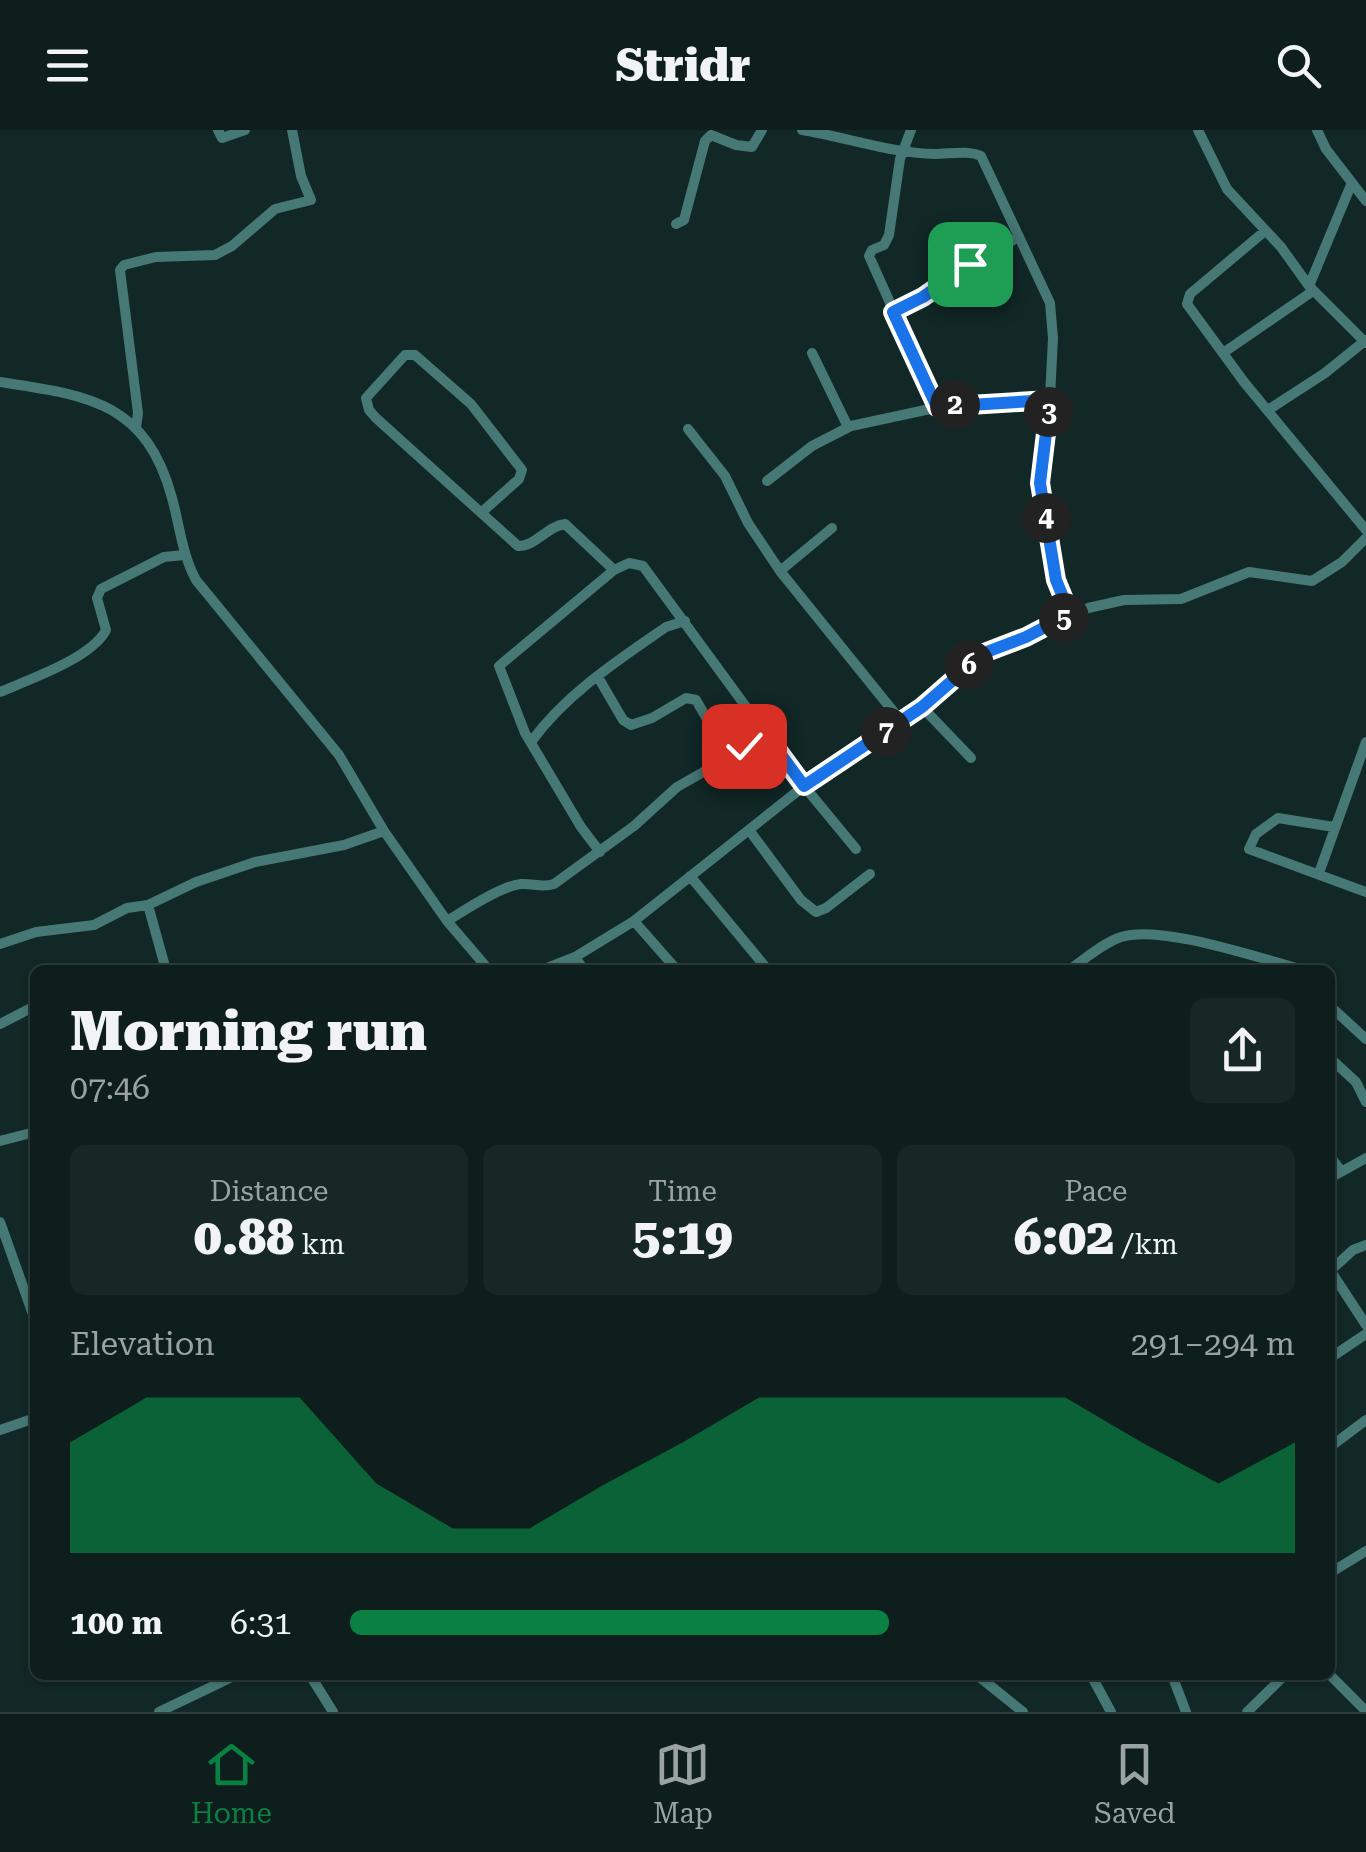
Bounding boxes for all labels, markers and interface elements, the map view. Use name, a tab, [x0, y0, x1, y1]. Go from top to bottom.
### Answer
icon: menu	[40, 38, 95, 93]
icon: search	[1271, 38, 1326, 93]
text: Stridr	[615, 39, 751, 92]
pin	[928, 222, 1013, 307]
icon: arrive	[943, 237, 998, 292]
pin: 2	[930, 380, 980, 430]
pin: 3	[1024, 387, 1074, 437]
text: 2	[947, 388, 963, 421]
text: 3	[1041, 395, 1057, 428]
pin: 4	[1021, 493, 1071, 543]
text: 4	[1038, 501, 1054, 534]
pin: 5	[1039, 593, 1089, 643]
text: 5	[1056, 601, 1072, 634]
pin: 6	[944, 640, 994, 690]
text: 6	[961, 648, 977, 681]
pin	[702, 704, 787, 789]
pin: 7	[861, 707, 911, 757]
text: 7	[878, 715, 894, 748]
icon: check	[717, 719, 772, 774]
button: share	[1190, 998, 1295, 1103]
text: Morning run	[70, 999, 427, 1063]
text: 07:46	[70, 1069, 150, 1107]
text: Distance	[210, 1175, 328, 1208]
text: Time	[648, 1175, 717, 1208]
text: Pace	[1064, 1175, 1127, 1208]
text: 0.88	[194, 1208, 294, 1266]
text: 5:19	[632, 1208, 733, 1266]
text: 6:02	[1014, 1208, 1114, 1266]
text: km	[294, 1228, 345, 1261]
text: /km	[1114, 1228, 1178, 1261]
text: Elevation	[70, 1325, 215, 1363]
text: 291–294 m	[1131, 1325, 1295, 1363]
text: 100 m	[70, 1604, 163, 1642]
text: 6:31	[230, 1604, 292, 1642]
tab: Home	[191, 1737, 272, 1830]
tab: Map	[653, 1737, 713, 1830]
tab: Saved	[1094, 1737, 1175, 1830]

